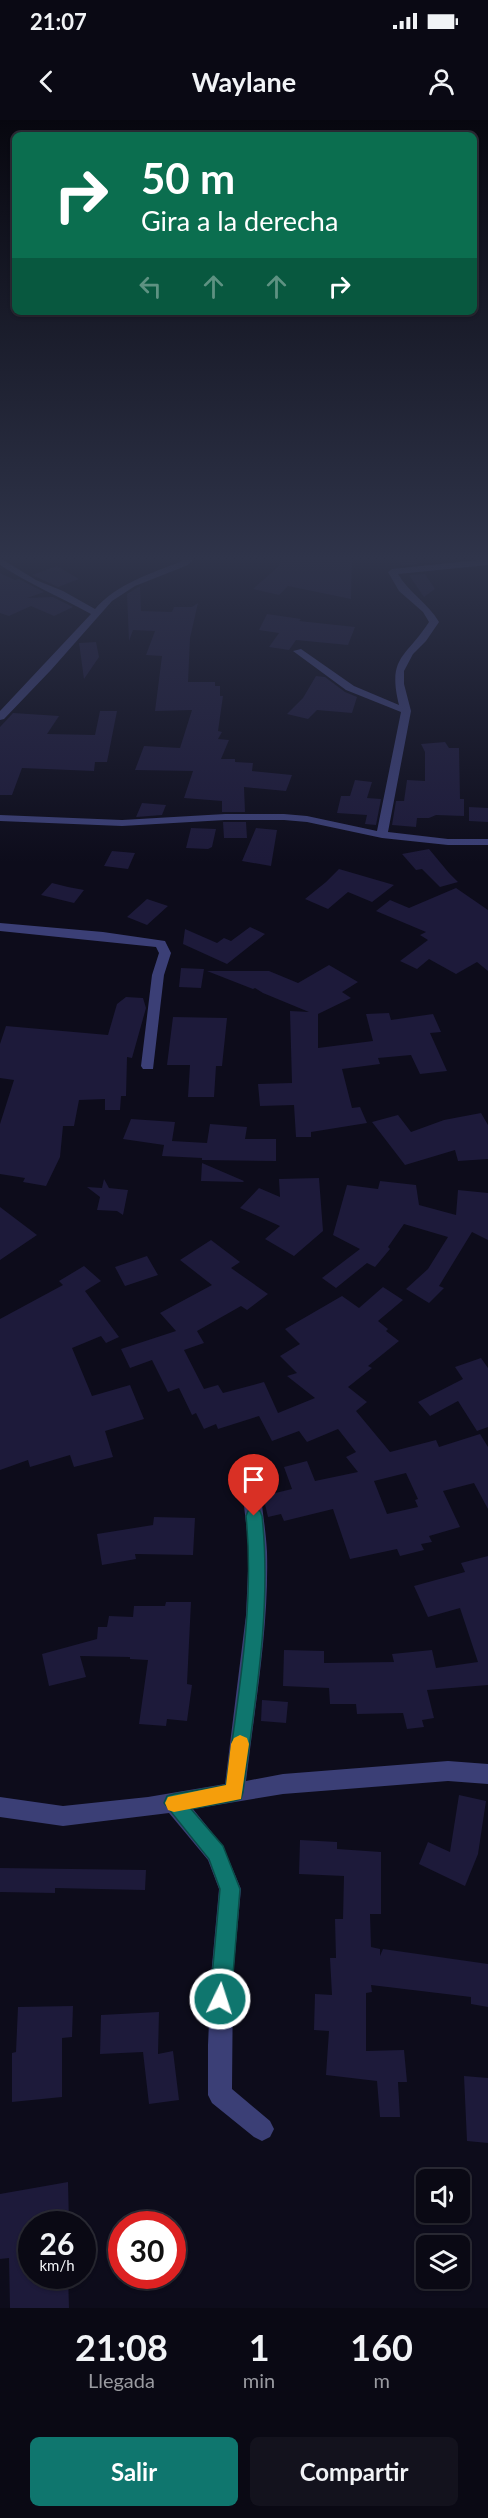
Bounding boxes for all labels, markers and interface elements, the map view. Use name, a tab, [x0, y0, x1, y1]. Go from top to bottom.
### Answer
text: 21:07	[30, 8, 87, 35]
icon: back	[30, 65, 63, 98]
text: Waylane	[192, 65, 296, 98]
icon: person	[425, 65, 458, 98]
text: 50 m	[141, 153, 235, 203]
icon: right	[42, 156, 120, 234]
text: Gira a la derecha	[141, 204, 338, 237]
icon: left	[134, 270, 167, 303]
icon: ahead	[197, 270, 230, 303]
icon: ahead	[260, 270, 293, 303]
icon: right	[323, 270, 356, 303]
pin	[228, 1454, 279, 1516]
icon: arrive	[237, 1463, 270, 1496]
position arrow	[188, 1967, 252, 2031]
map controls	[416, 2169, 470, 2289]
button: sound	[416, 2169, 470, 2223]
speed limit sign: 30	[108, 2211, 186, 2289]
text: 26	[40, 2225, 74, 2261]
button: layers	[416, 2235, 470, 2289]
text: km/h	[39, 2256, 75, 2274]
text: 21:08	[75, 2325, 168, 2369]
text: 1	[249, 2325, 270, 2369]
text: 160	[350, 2325, 413, 2369]
text: Llegada	[88, 2368, 155, 2392]
text: min	[243, 2368, 275, 2392]
text: m	[373, 2368, 390, 2392]
button: Salir	[30, 2437, 238, 2506]
button: Compartir	[250, 2437, 458, 2506]

